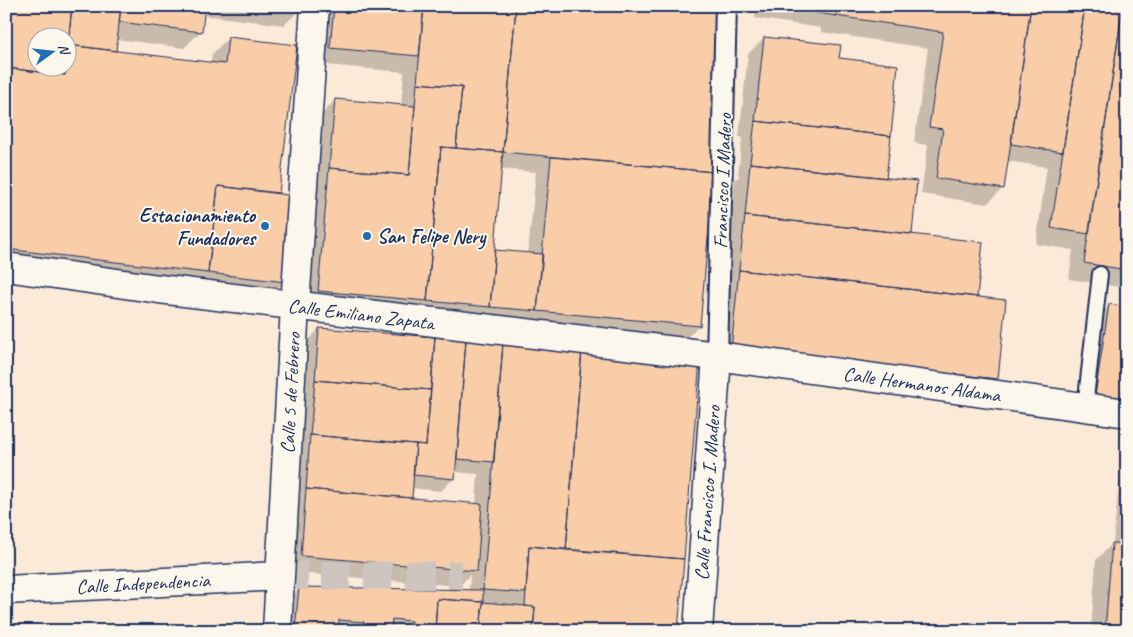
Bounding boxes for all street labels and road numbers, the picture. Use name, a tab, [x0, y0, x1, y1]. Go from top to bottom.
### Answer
street label: Francisco I Madero	[708, 112, 737, 249]
street label: Calle Emiliano Zapata	[286, 293, 437, 336]
street label: Calle 5 de Febrero	[275, 331, 306, 454]
street label: Calle Hermanos Aldama	[842, 361, 1003, 408]
street label: Calle Francisco I. Madero	[689, 404, 726, 581]
street label: Calle Independencia	[75, 567, 212, 599]

